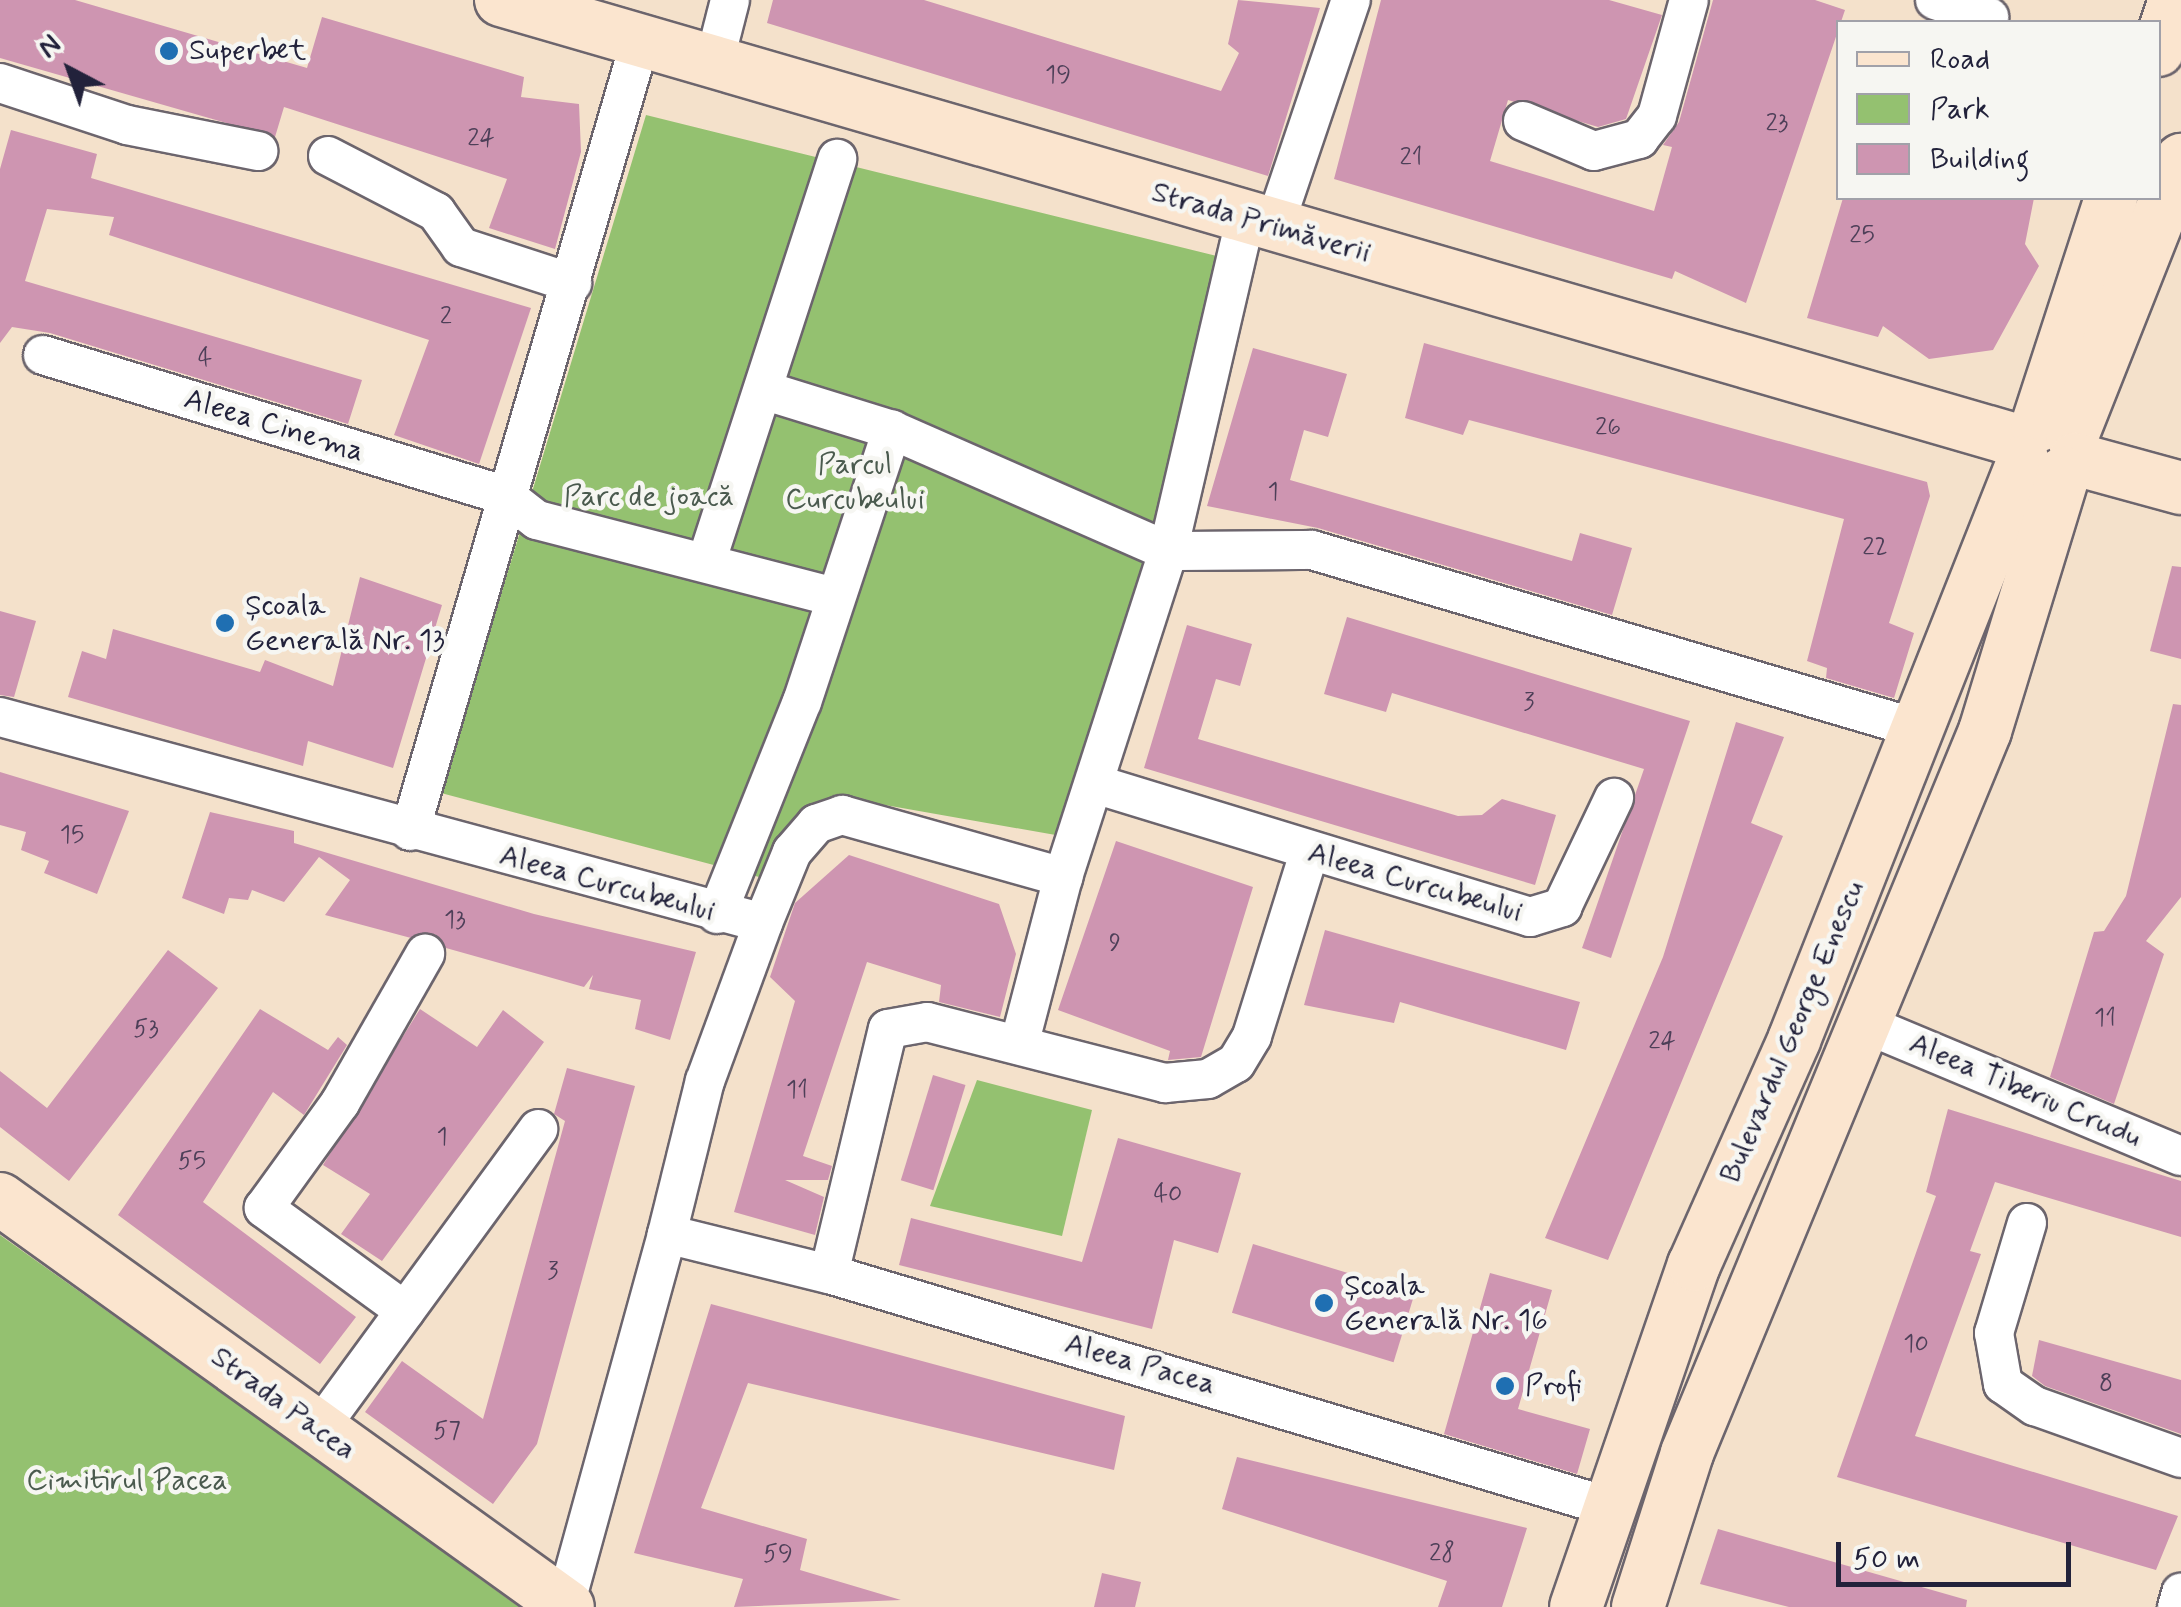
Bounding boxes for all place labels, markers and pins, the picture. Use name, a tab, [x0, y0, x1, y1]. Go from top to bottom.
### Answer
place label: Superbet	[189, 33, 306, 69]
marker: Superbet	[158, 40, 180, 62]
place label: Școala Generală Nr. 13	[245, 588, 445, 658]
marker: Școala Generală Nr. 13	[214, 612, 236, 634]
place label: Școala Generală Nr. 16	[1344, 1268, 1548, 1338]
marker: Școala Generală Nr. 16	[1313, 1292, 1335, 1314]
place label: Profi	[1525, 1368, 1582, 1404]
marker: Profi	[1494, 1375, 1516, 1397]

